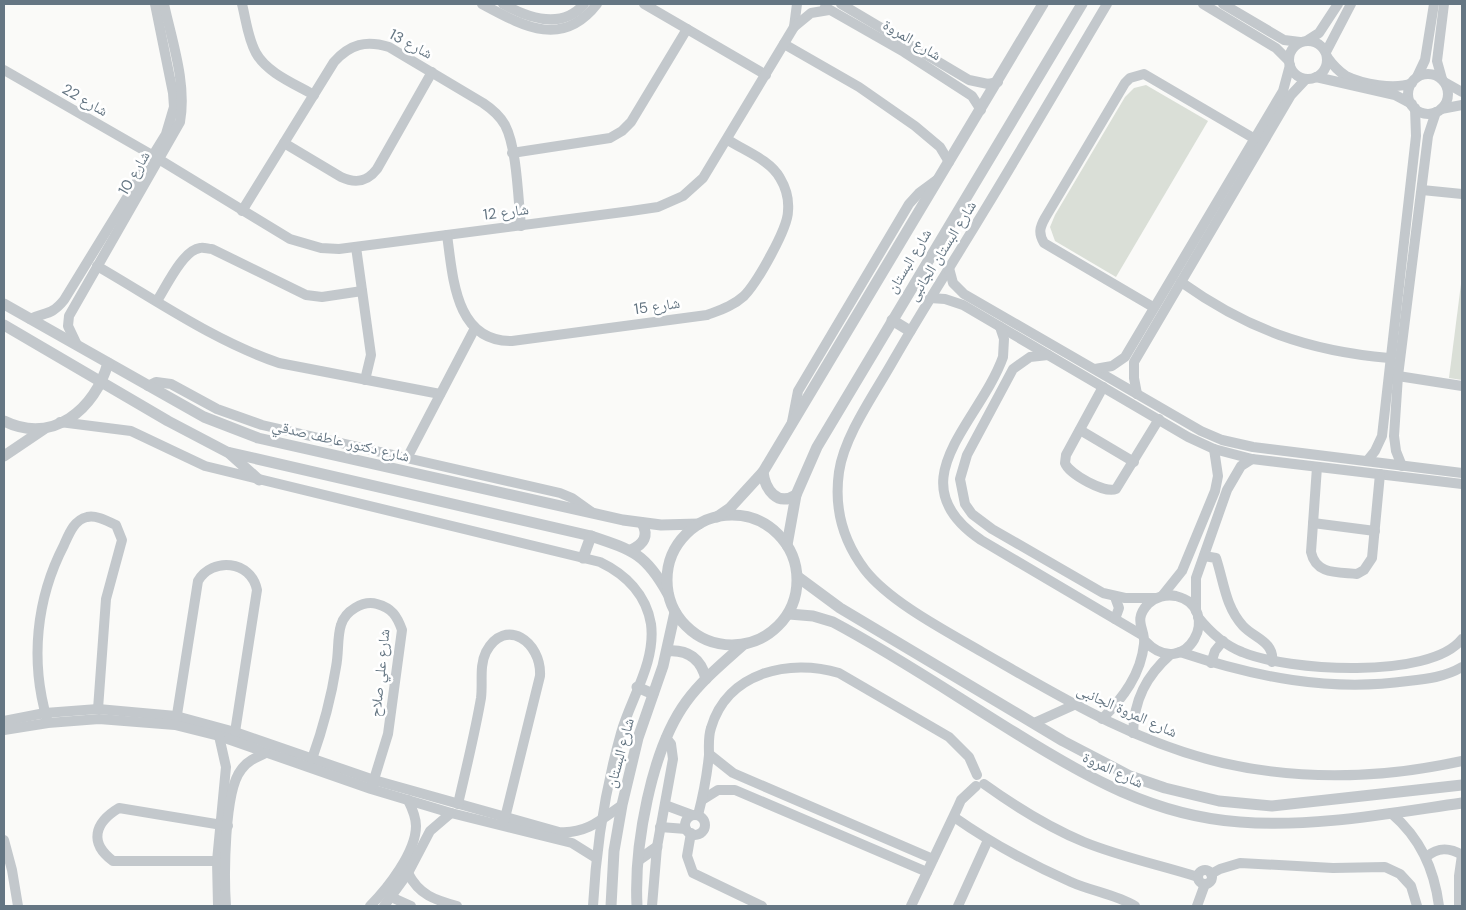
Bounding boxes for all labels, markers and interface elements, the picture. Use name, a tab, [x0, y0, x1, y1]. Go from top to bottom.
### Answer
street label: شارع المروة	[879, 15, 945, 65]
street label: شارع 13	[386, 24, 436, 64]
street label: شارع 22	[58, 79, 112, 121]
street label: شارع 10	[113, 147, 155, 199]
street label: شارع البستان الجانبى	[904, 198, 980, 304]
street label: شارع 12	[482, 199, 530, 225]
street label: شارع البستان	[883, 226, 935, 296]
street label: شارع 15	[633, 293, 681, 319]
street label: شارع دكتور عاطف صدقي	[270, 415, 412, 468]
street label: شارع علي صلاح	[365, 628, 396, 718]
street label: شارع المروة الجانبى	[1074, 680, 1181, 742]
street label: شارع البستان	[601, 716, 639, 790]
street label: شارع المروة	[1079, 747, 1147, 793]

